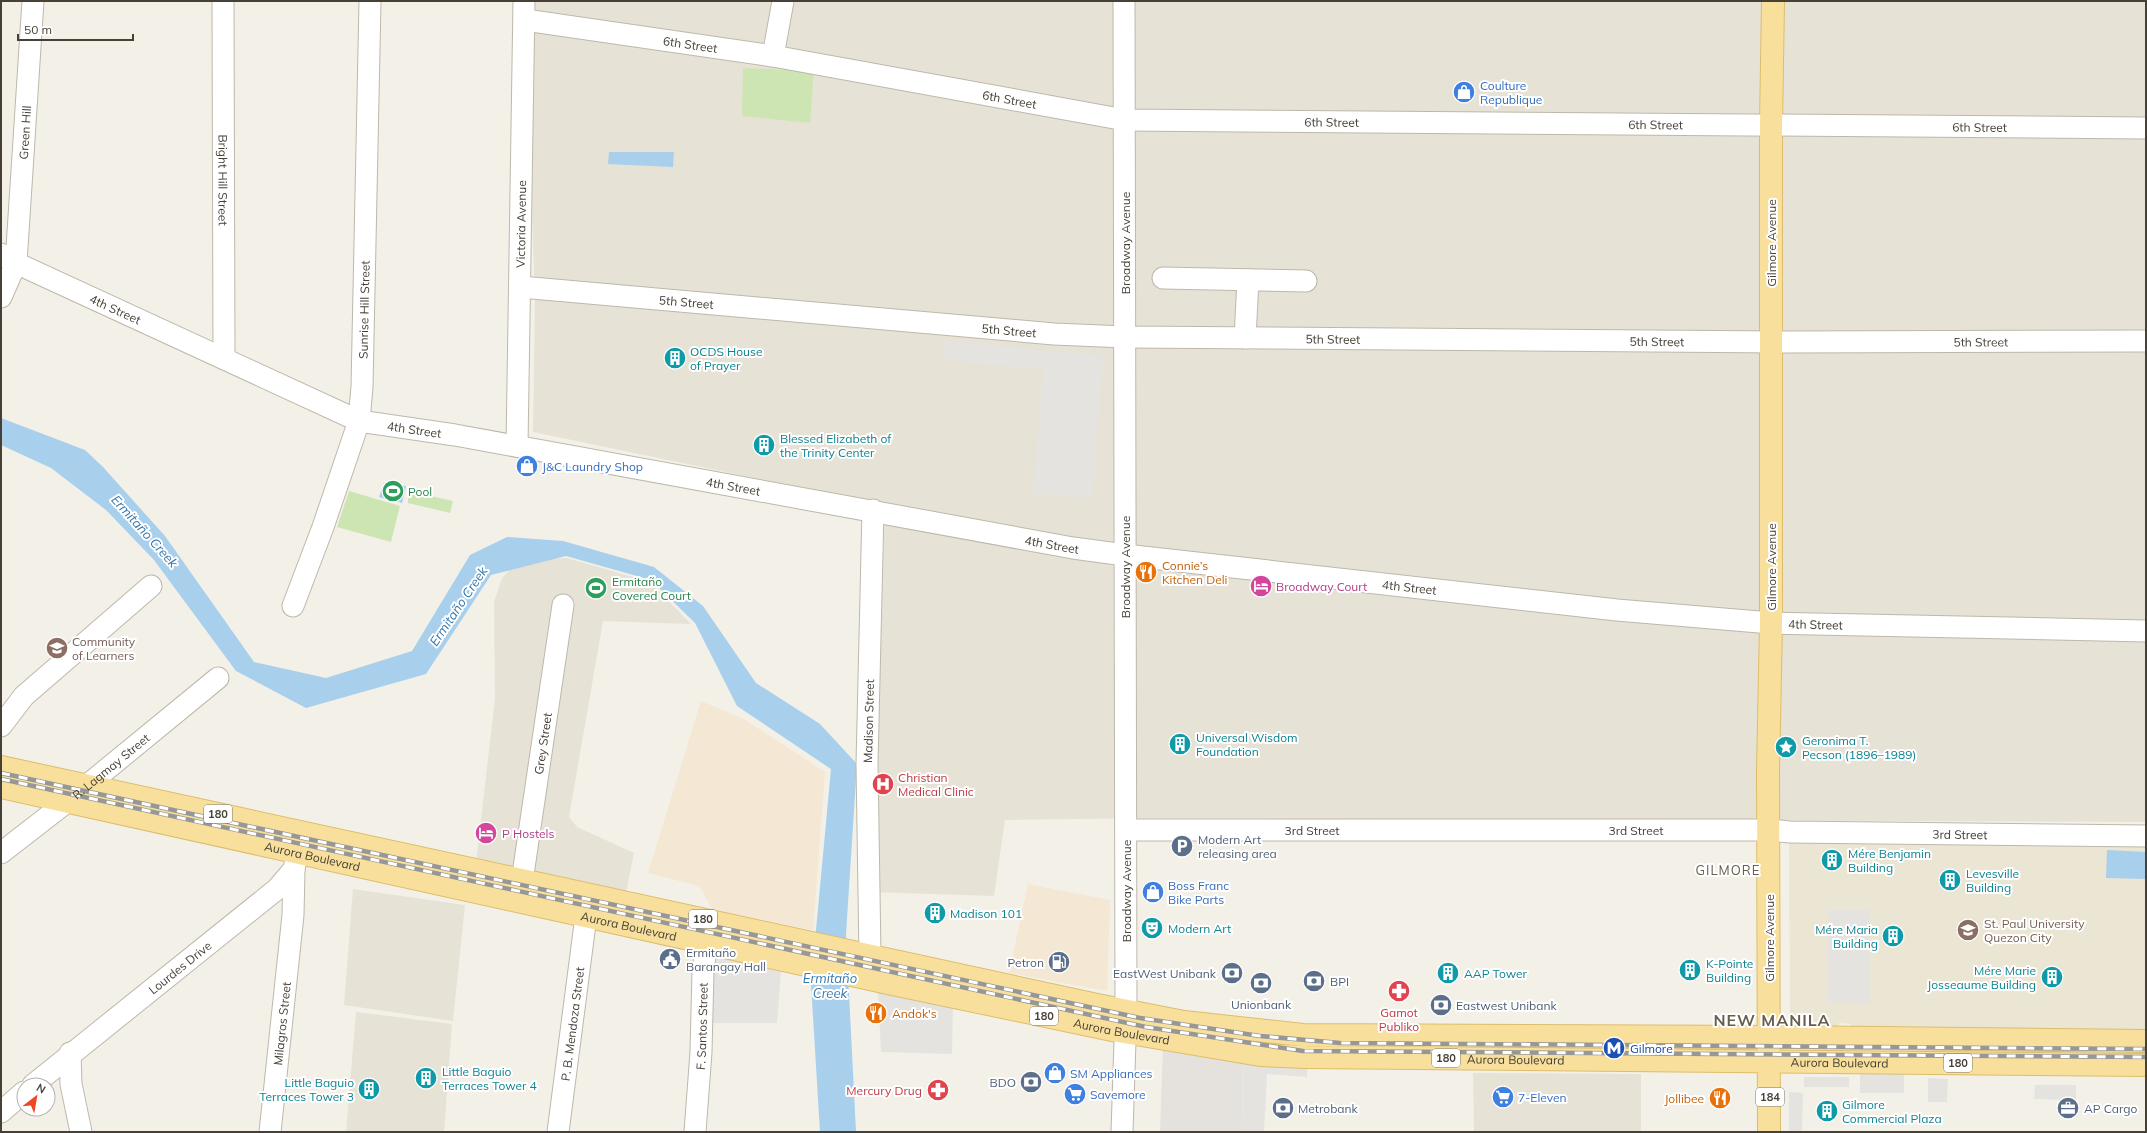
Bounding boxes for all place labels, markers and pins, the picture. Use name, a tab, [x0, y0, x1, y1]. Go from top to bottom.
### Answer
place label: Coulture Republique	[1480, 78, 1542, 107]
shop icon: Coulture Republique	[1451, 79, 1477, 105]
place label: OCDS House of Prayer	[690, 344, 763, 373]
building icon: OCDS House of Prayer	[662, 345, 688, 371]
place label: Blessed Elizabeth of the Trinity Center	[780, 431, 892, 460]
building icon: Blessed Elizabeth of the Trinity Center	[751, 432, 777, 458]
shop icon: J&C Laundry Shop	[514, 453, 540, 479]
place label: J&C Laundry Shop	[542, 459, 643, 474]
sports icon: Pool	[380, 478, 406, 504]
place label: Pool	[408, 484, 432, 499]
place label: Connie’s Kitchen Deli	[1162, 558, 1228, 587]
restaurant icon: Connie’s Kitchen Deli	[1133, 559, 1159, 585]
hotel icon: Broadway Court	[1248, 573, 1274, 599]
place label: Ermitaño Covered Court	[612, 574, 691, 603]
sports icon: Ermitaño Covered Court	[583, 575, 609, 601]
place label: Broadway Court	[1276, 579, 1367, 594]
place label: Community of Learners	[72, 634, 136, 663]
school or university icon: Community of Learners	[44, 635, 70, 661]
place label: Universal Wisdom Foundation	[1196, 730, 1298, 759]
building icon: Universal Wisdom Foundation	[1167, 731, 1193, 757]
place label: Geronima T. Pecson (1896–1989)	[1802, 733, 1916, 762]
place icon: Geronima T. Pecson (1896–1989)	[1773, 734, 1799, 760]
place label: Christian Medical Clinic	[898, 770, 974, 799]
hospital icon: Christian Medical Clinic	[870, 771, 896, 797]
hotel icon: P Hostels	[473, 820, 499, 846]
place label: P Hostels	[502, 826, 554, 841]
place label: Modern Art releasing area	[1198, 832, 1277, 861]
parking icon: Modern Art releasing area	[1169, 833, 1195, 859]
place label: Mére Benjamin Building	[1848, 846, 1931, 875]
building icon: Mére Benjamin Building	[1819, 847, 1845, 873]
place label: Levesville Building	[1966, 866, 2019, 895]
building icon: Levesville Building	[1937, 867, 1963, 893]
place label: Boss Franc Bike Parts	[1168, 878, 1229, 907]
shop icon: Boss Franc Bike Parts	[1140, 879, 1166, 905]
building icon: Madison 101	[922, 900, 948, 926]
place label: Madison 101	[950, 906, 1022, 921]
theatre icon: Modern Art	[1139, 915, 1165, 941]
place label: St. Paul University Quezon City	[1984, 916, 2085, 945]
school or university icon: St. Paul University Quezon City	[1955, 917, 1981, 943]
place label: Modern Art	[1168, 921, 1231, 936]
place label: Mére Maria Building	[1815, 922, 1878, 951]
building icon: Mére Maria Building	[1880, 923, 1906, 949]
place label: Ermitaño Barangay Hall	[686, 945, 766, 974]
public building icon: Ermitaño Barangay Hall	[657, 946, 683, 972]
fuel station icon: Petron	[1046, 949, 1072, 975]
place label: Petron	[1008, 955, 1044, 970]
place label: K-Pointe Building	[1706, 956, 1753, 985]
building icon: K-Pointe Building	[1677, 957, 1703, 983]
bank icon: EastWest Unibank	[1219, 960, 1245, 986]
building icon: AAP Tower	[1435, 960, 1461, 986]
place label: Mére Marie Josseaume Building	[1927, 963, 2036, 992]
building icon: Mére Marie Josseaume Building	[2039, 964, 2065, 990]
place label: EastWest Unibank	[1113, 966, 1217, 981]
place label: AAP Tower	[1464, 966, 1528, 981]
bank icon: BPI	[1301, 968, 1327, 994]
bank icon: Unionbank	[1248, 970, 1274, 996]
place label: BPI	[1330, 974, 1349, 989]
pharmacy icon: Gamot Publiko	[1386, 978, 1412, 1004]
bank icon: Eastwest Unibank	[1428, 992, 1454, 1018]
place label: Unionbank	[1231, 997, 1292, 1012]
place label: Eastwest Unibank	[1456, 998, 1558, 1013]
restaurant icon: Andok's	[863, 1000, 889, 1026]
place label: Gamot Publiko	[1379, 1005, 1419, 1034]
place label: Andok's	[892, 1006, 937, 1021]
metro station icon: Gilmore	[1601, 1035, 1627, 1061]
place label: Gilmore	[1630, 1041, 1673, 1056]
shop icon: SM Appliances	[1042, 1060, 1068, 1086]
place label: Little Baguio Terraces Tower 4	[442, 1064, 537, 1093]
building icon: Little Baguio Terraces Tower 4	[413, 1065, 439, 1091]
place label: SM Appliances	[1070, 1066, 1152, 1081]
bank icon: BDO	[1018, 1069, 1044, 1095]
place label: Little Baguio Terraces Tower 3	[259, 1075, 354, 1104]
place label: BDO	[990, 1075, 1016, 1090]
building icon: Little Baguio Terraces Tower 3	[356, 1076, 382, 1102]
pharmacy icon: Mercury Drug	[925, 1077, 951, 1103]
supermarket icon: Savemore	[1062, 1081, 1088, 1107]
place label: Mercury Drug	[846, 1083, 922, 1098]
supermarket icon: 7-Eleven	[1490, 1084, 1516, 1110]
restaurant icon: Jollibee	[1707, 1085, 1733, 1111]
place label: Savemore	[1090, 1087, 1146, 1102]
place label: 7-Eleven	[1518, 1090, 1567, 1105]
place label: Jollibee	[1664, 1091, 1704, 1106]
bank icon: Metrobank	[1270, 1095, 1296, 1121]
office icon: AP Cargo	[2055, 1095, 2081, 1121]
place label: Gilmore Commercial Plaza	[1842, 1097, 1942, 1126]
building icon: Gilmore Commercial Plaza	[1814, 1098, 1840, 1124]
place label: Metrobank	[1298, 1101, 1359, 1116]
place label: AP Cargo	[2084, 1101, 2137, 1116]

